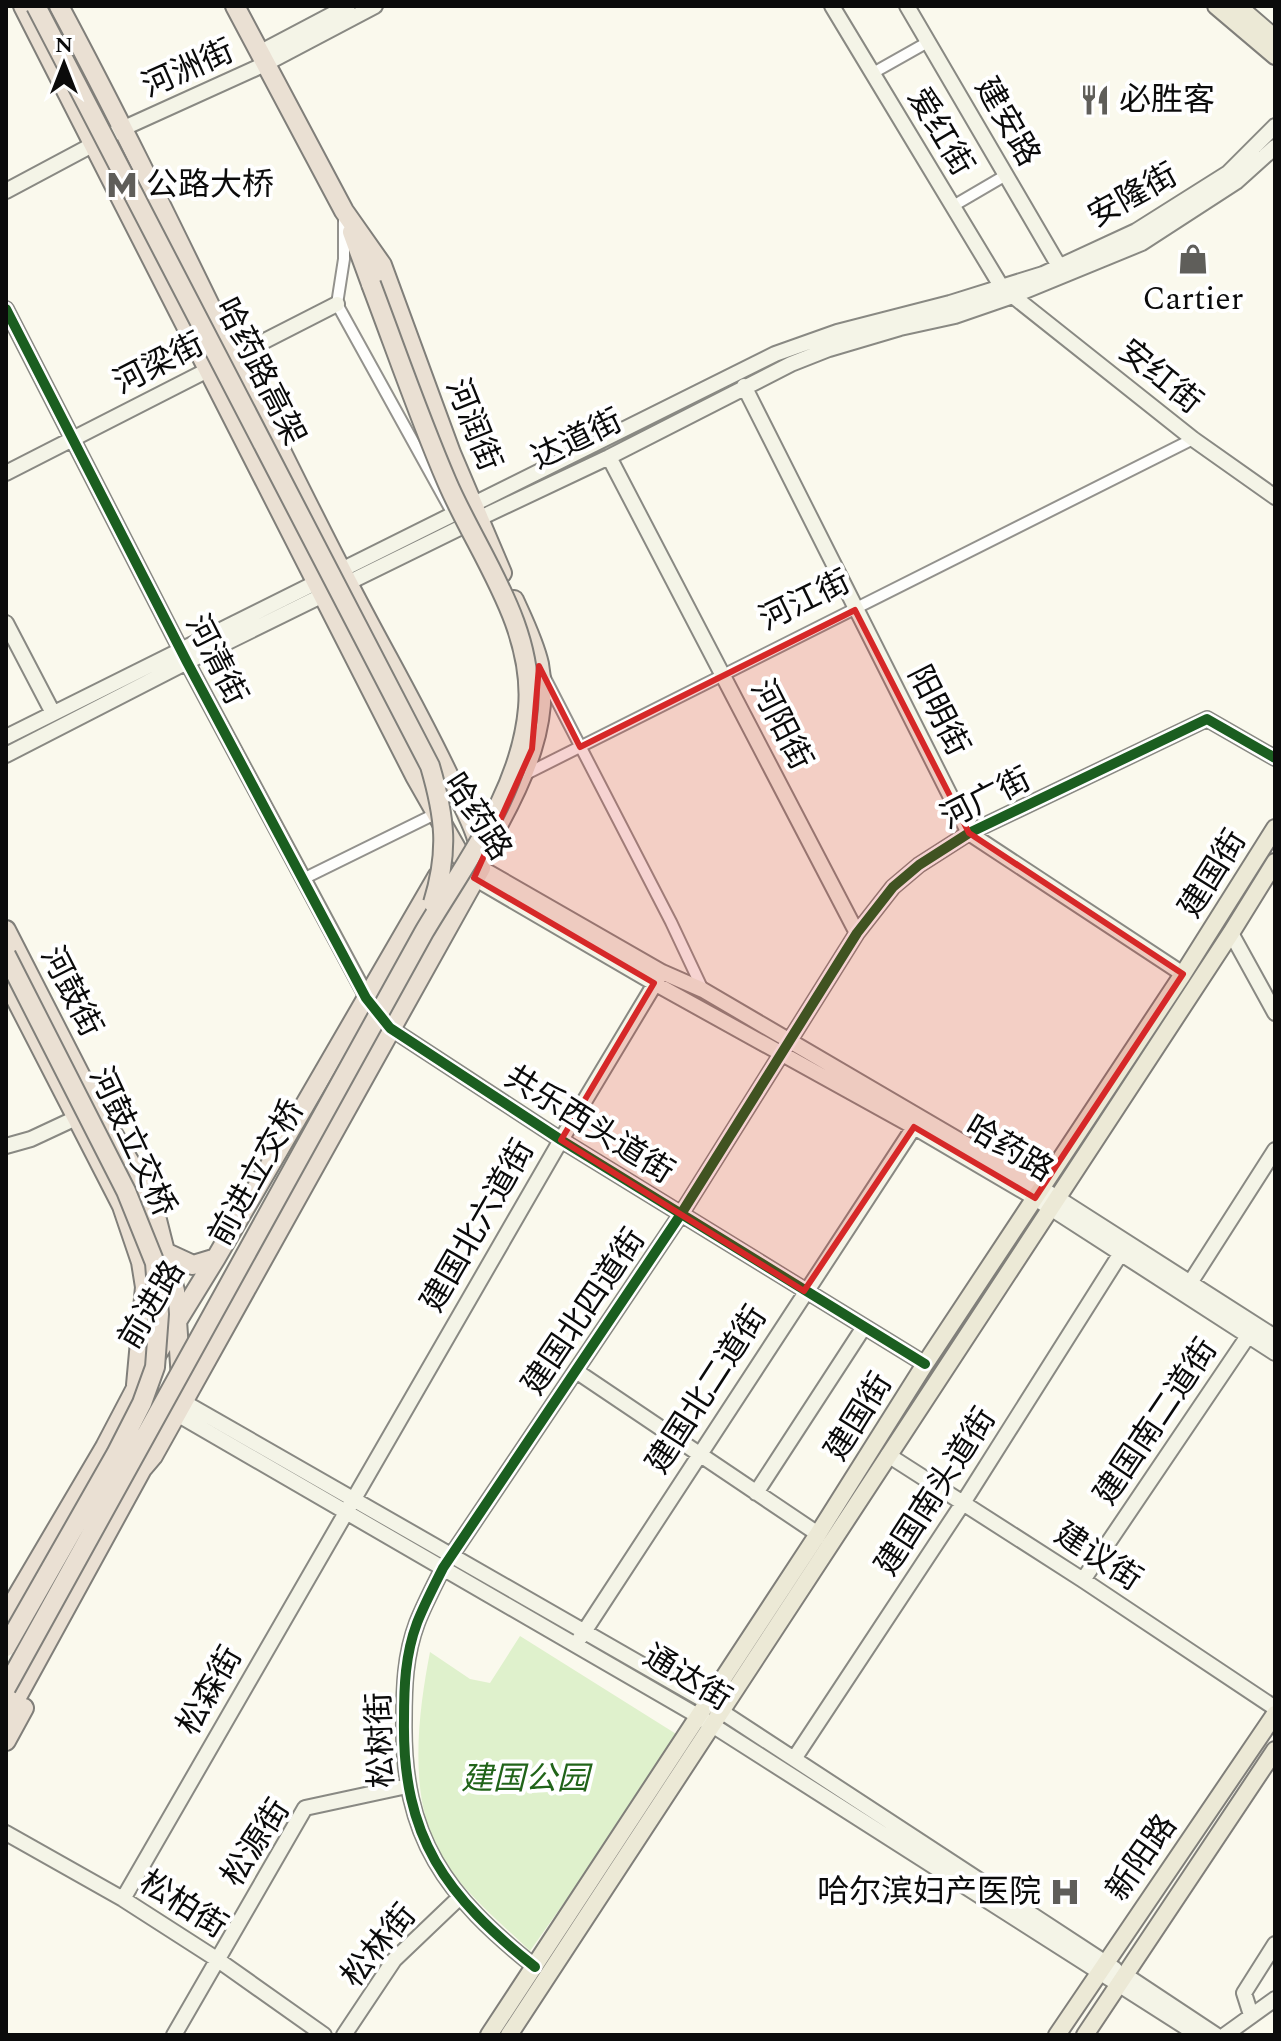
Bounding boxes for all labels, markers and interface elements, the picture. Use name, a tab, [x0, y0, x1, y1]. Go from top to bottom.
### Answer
north arrow	[24, 24, 104, 104]
street label: 河洲街	[134, 27, 242, 111]
text: N	[55, 29, 73, 62]
street label: 建安路	[962, 68, 1052, 176]
place label: 必胜客	[1119, 76, 1215, 125]
street label: 爱红街	[894, 78, 986, 186]
restaurant icon: 必胜客	[1078, 83, 1112, 117]
street label: 安隆街	[1079, 151, 1187, 241]
place label: 公路大桥	[146, 161, 274, 210]
metro station icon: 公路大桥	[105, 168, 139, 202]
shop icon: Cartier	[1176, 242, 1210, 276]
place label: Cartier	[1142, 275, 1244, 324]
street label: 哈药路高架	[202, 290, 318, 454]
street label: 河梁街	[105, 320, 213, 408]
street label: 安红街	[1107, 328, 1213, 426]
street label: 河润街	[432, 371, 514, 479]
street label: 达道街	[523, 397, 631, 483]
street label: 河江街	[751, 558, 859, 644]
street label: 河清街	[172, 606, 260, 714]
street label: 阳明街	[894, 657, 982, 765]
street label: 河阳街	[737, 671, 825, 779]
street label: 河广街	[932, 755, 1040, 843]
street label: 哈药路	[430, 763, 524, 871]
street label: 建国街	[1167, 820, 1259, 928]
street label: 河鼓街	[27, 938, 115, 1046]
street label: 共乐西头道街	[495, 1053, 683, 1197]
street label: 河鼓立交桥	[76, 1059, 188, 1225]
street label: 前进立交桥	[197, 1091, 317, 1255]
street label: 哈药路	[955, 1103, 1063, 1195]
street label: 建国北六道街	[409, 1131, 547, 1321]
street label: 建国北四道街	[510, 1219, 658, 1405]
street label: 前进路	[106, 1251, 198, 1359]
street label: 建国北二道街	[634, 1296, 780, 1484]
street label: 建国南二道街	[1082, 1329, 1230, 1515]
street label: 建国街	[813, 1363, 905, 1471]
street label: 建国南头道街	[863, 1398, 1009, 1586]
street label: 建议街	[1044, 1510, 1152, 1604]
street label: 通达街	[633, 1632, 741, 1724]
street label: 松森街	[165, 1637, 255, 1745]
street label: 松树街	[355, 1691, 407, 1789]
park label: 建国公园	[461, 1755, 593, 1804]
street label: 松源街	[209, 1789, 303, 1897]
street label: 新阳路	[1094, 1805, 1190, 1911]
street label: 松柏街	[129, 1859, 237, 1951]
place label: 哈尔滨妇产医院	[817, 1868, 1041, 1917]
hospital icon: 哈尔滨妇产医院	[1048, 1875, 1082, 1909]
street label: 松林街	[329, 1893, 429, 1999]

